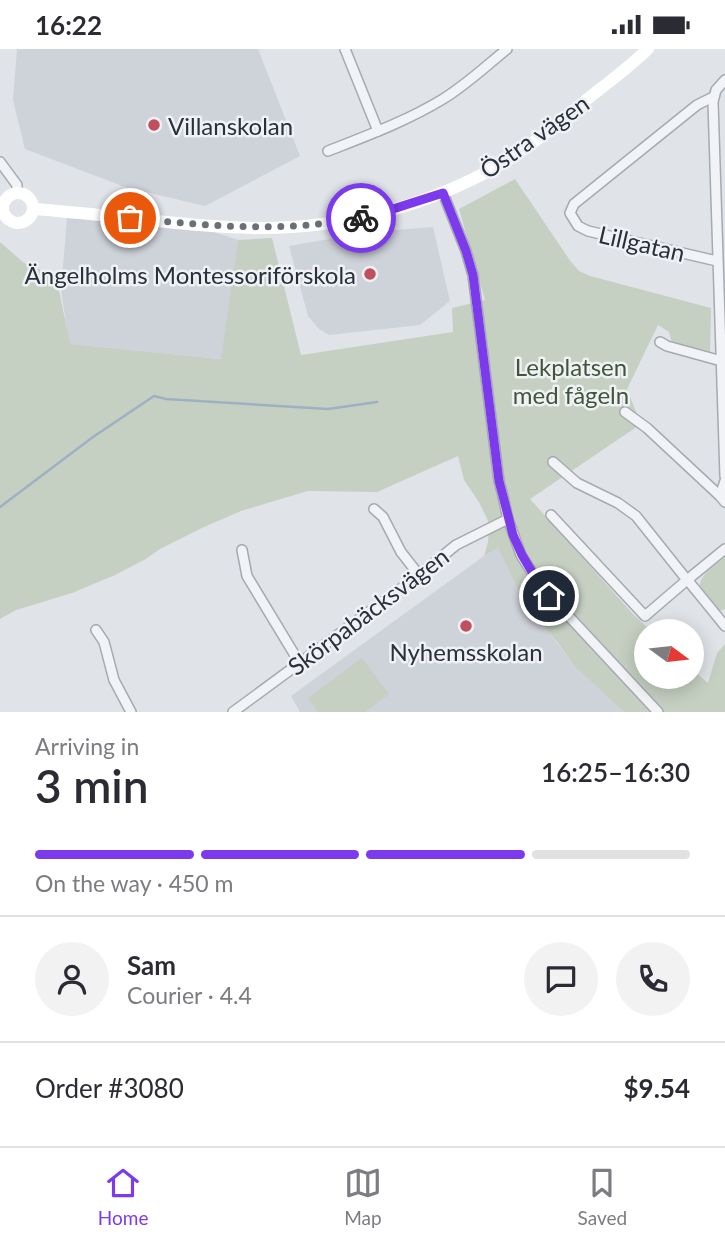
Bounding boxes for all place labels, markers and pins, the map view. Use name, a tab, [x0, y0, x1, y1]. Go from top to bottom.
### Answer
place label: Villanskolan	[168, 111, 293, 140]
marker: Villanskolan	[146, 117, 162, 133]
pin	[100, 188, 160, 248]
place label: Ängelholms Montessoriförskola	[25, 260, 356, 289]
marker: Ängelholms Montessoriförskola	[362, 266, 378, 282]
pin	[519, 566, 579, 626]
marker: Nyhemsskolan	[458, 618, 474, 634]
place label: Nyhemsskolan	[389, 637, 543, 666]

